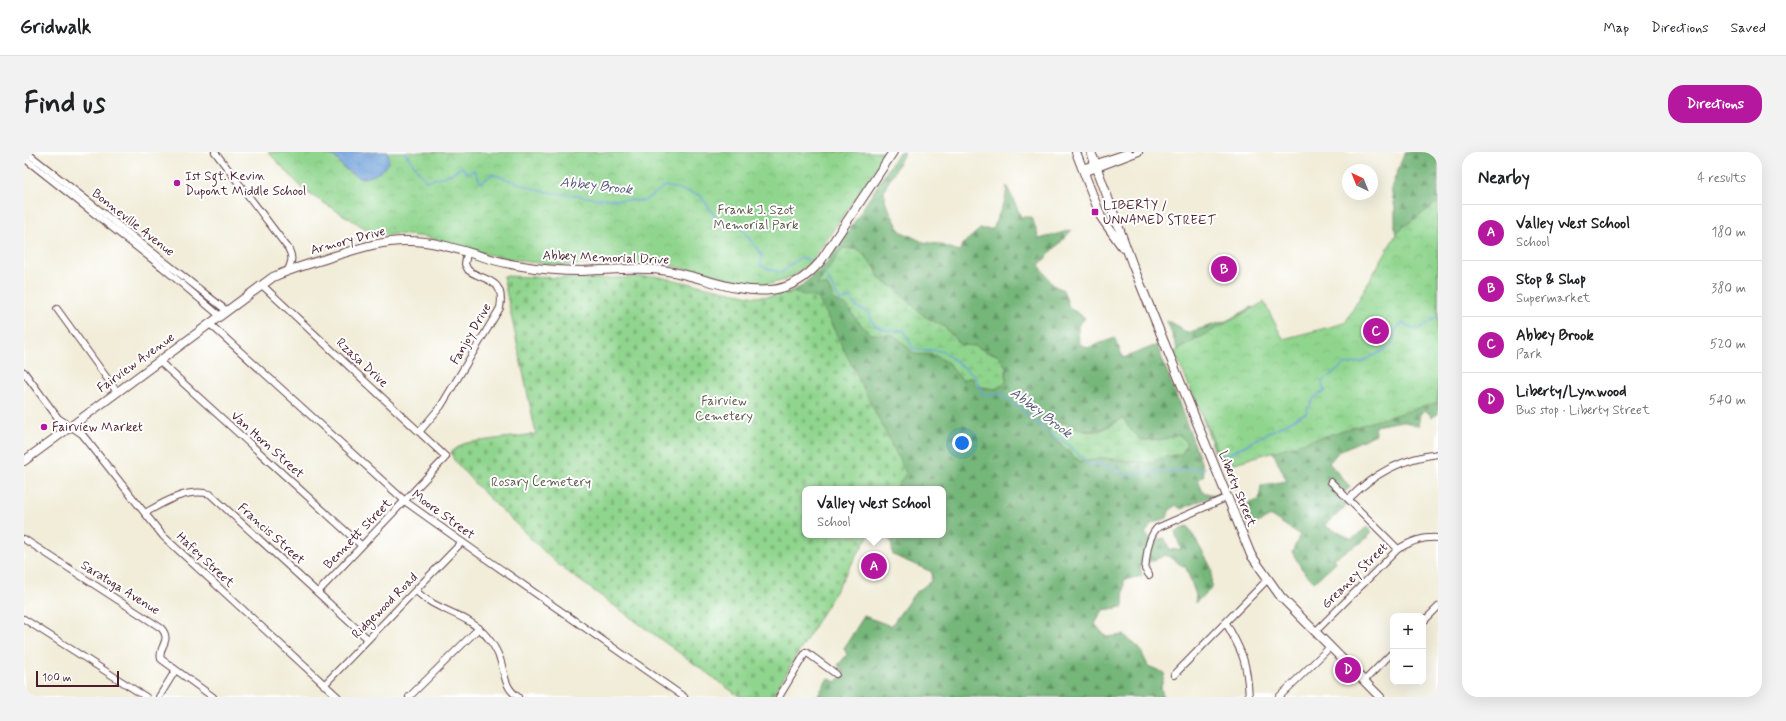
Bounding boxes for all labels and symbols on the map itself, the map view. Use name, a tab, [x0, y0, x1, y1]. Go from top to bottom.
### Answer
north arrow	[1342, 164, 1378, 200]
place label: Ist Sgt. Kevin Dupont Middle School	[185, 168, 306, 200]
water label: Abbey Brook	[559, 173, 634, 199]
marker: Ist Sgt. Kevin Dupont Middle School	[172, 178, 182, 188]
street label: Bonneville Avenue	[88, 185, 178, 261]
place label: LIBERTY / UNNAMED STREET	[1103, 197, 1217, 229]
park label: Frank J. Szot Memorial Park	[714, 202, 799, 234]
marker: LIBERTY / UNNAMED STREET	[1090, 207, 1100, 217]
street label: Armory Drive	[309, 223, 387, 259]
street label: Abbey Memorial Drive	[542, 247, 670, 269]
pin: B	[1211, 254, 1237, 284]
street label: Fanjoy Drive	[447, 300, 496, 368]
pin: C	[1363, 316, 1389, 346]
street label: Fairview Avenue	[94, 329, 178, 397]
street label: Rzasa Drive	[332, 334, 392, 392]
water label: Abbey Brook	[1007, 384, 1076, 443]
park label: Fairview Cemetery	[695, 393, 753, 425]
street label: Van Horn Street	[227, 408, 307, 482]
place label: Fairview Market	[52, 419, 143, 436]
marker: Fairview Market	[39, 422, 49, 432]
your location	[952, 433, 972, 453]
street label: Liberty Street	[1214, 448, 1260, 530]
park label: Rosary Cemetery	[491, 474, 591, 491]
street label: Moore Street	[408, 486, 478, 544]
street label: Bennett Street	[320, 495, 396, 573]
street label: Francis Street	[234, 499, 308, 569]
street label: Hafey Street	[172, 529, 238, 592]
street label: Greaney Street	[1318, 539, 1392, 613]
pin: A	[861, 551, 887, 581]
street label: Saratoga Avenue	[77, 557, 163, 619]
street label: Ridgewood Road	[348, 569, 422, 643]
pin: D	[1335, 655, 1361, 685]
scale bar	[36, 669, 119, 688]

